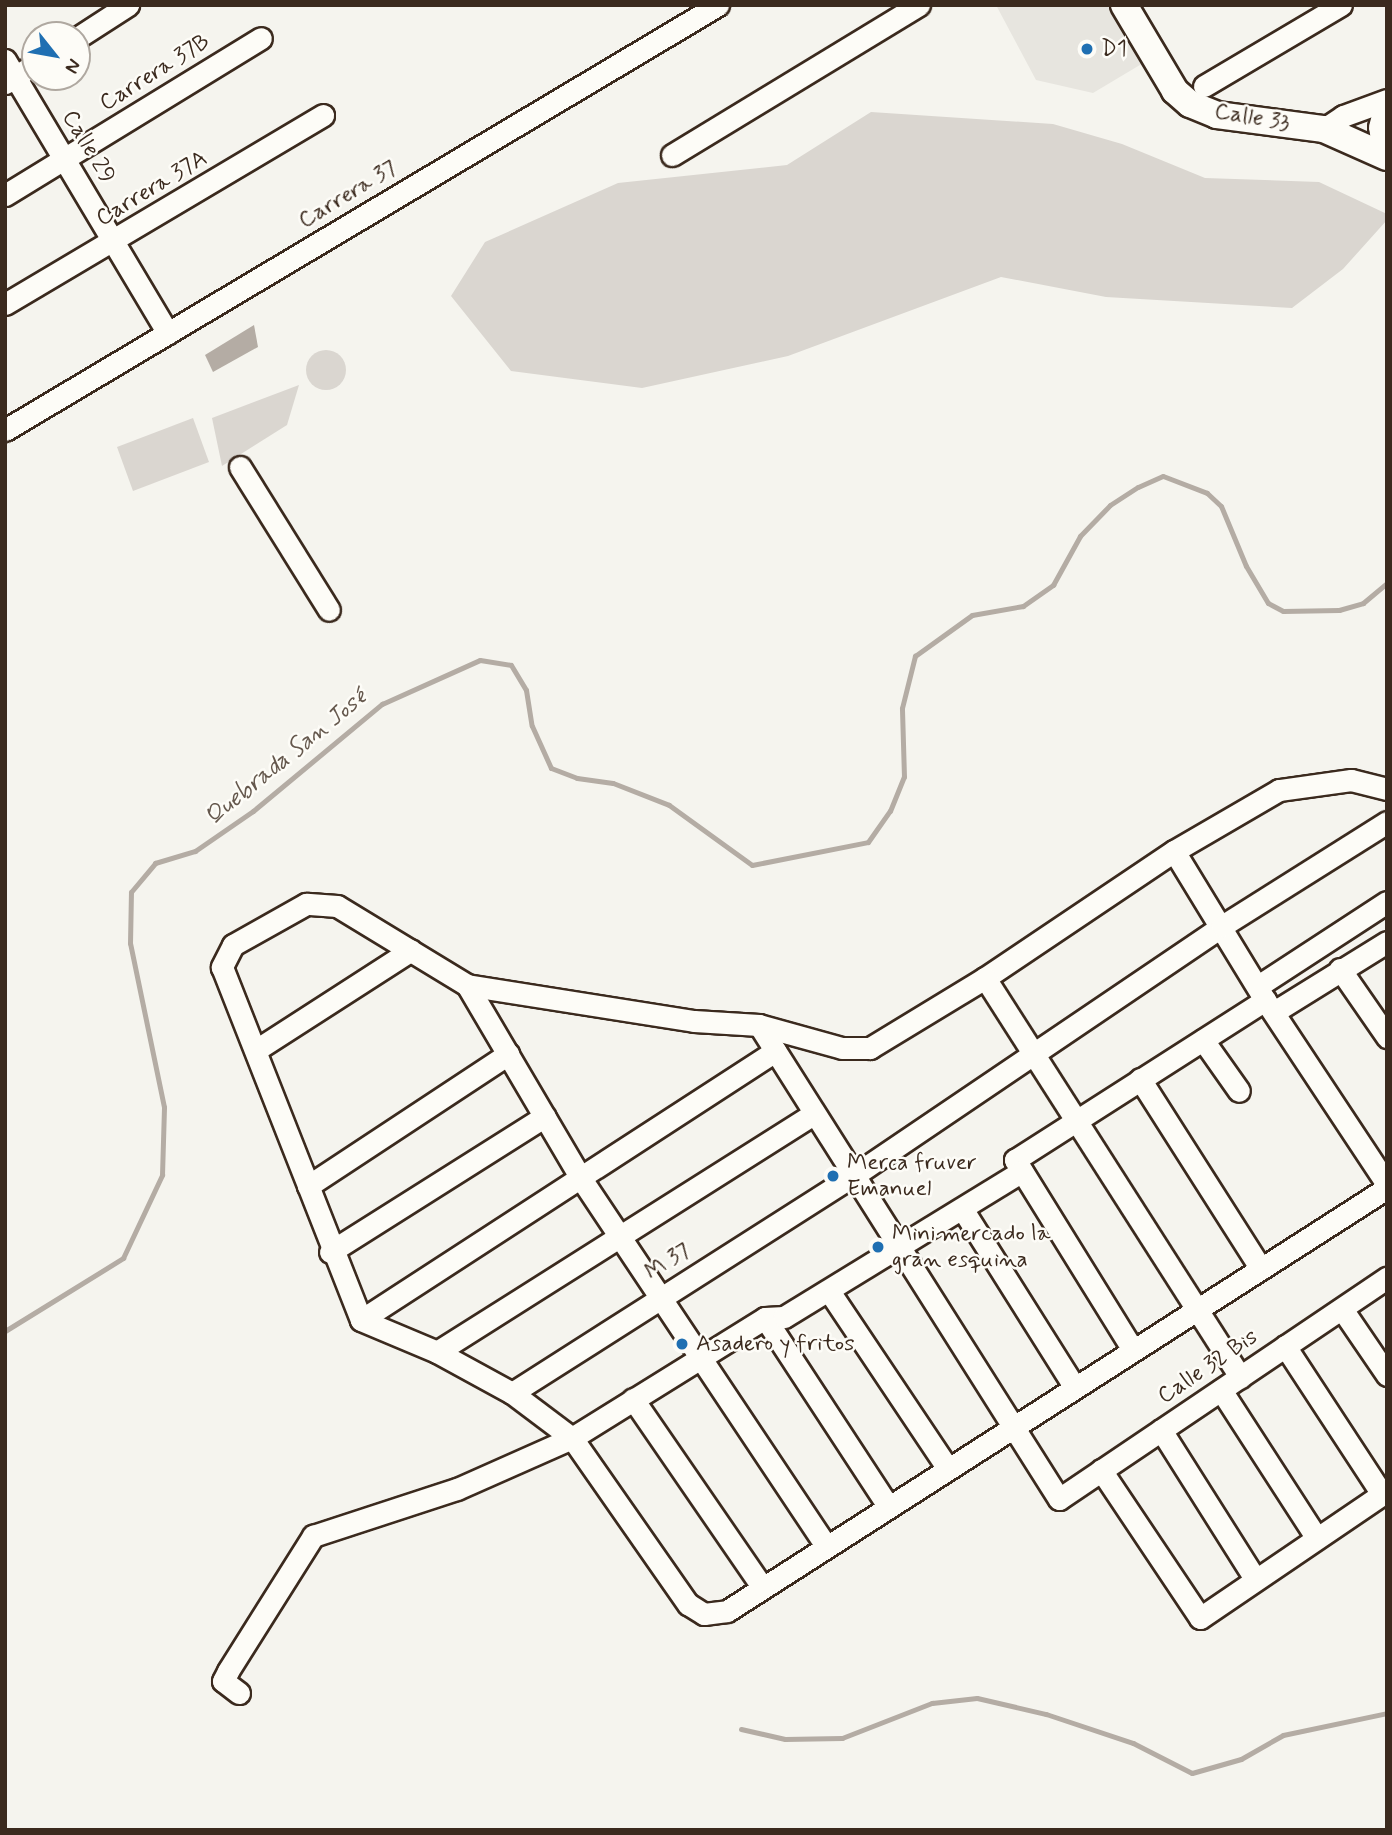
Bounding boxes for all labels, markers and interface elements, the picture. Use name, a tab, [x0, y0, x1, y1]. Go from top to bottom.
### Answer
north arrow	[21, 21, 91, 91]
street label: Carrera 37B	[95, 28, 215, 118]
place label: D1	[1101, 35, 1127, 63]
marker: D1	[1079, 41, 1095, 57]
text: N	[59, 54, 87, 78]
street label: Calle 33	[1212, 98, 1292, 138]
street label: Calle 29	[55, 105, 121, 189]
street label: Carrera 37A	[91, 145, 213, 233]
street label: Carrera 37	[294, 155, 402, 235]
water label: Quebrada San José	[200, 685, 372, 831]
place label: Merca fruver Emanuel	[847, 1149, 974, 1203]
marker: Merca fruver Emanuel	[825, 1168, 841, 1184]
place label: Minimercado la gran esquina	[892, 1220, 1049, 1274]
street label: M 37	[640, 1237, 696, 1287]
marker: Minimercado la gran esquina	[870, 1239, 886, 1255]
street label: Calle 32 Bis	[1153, 1324, 1263, 1410]
place label: Asadero y fritos	[696, 1330, 850, 1358]
marker: Asadero y fritos	[674, 1336, 690, 1352]

